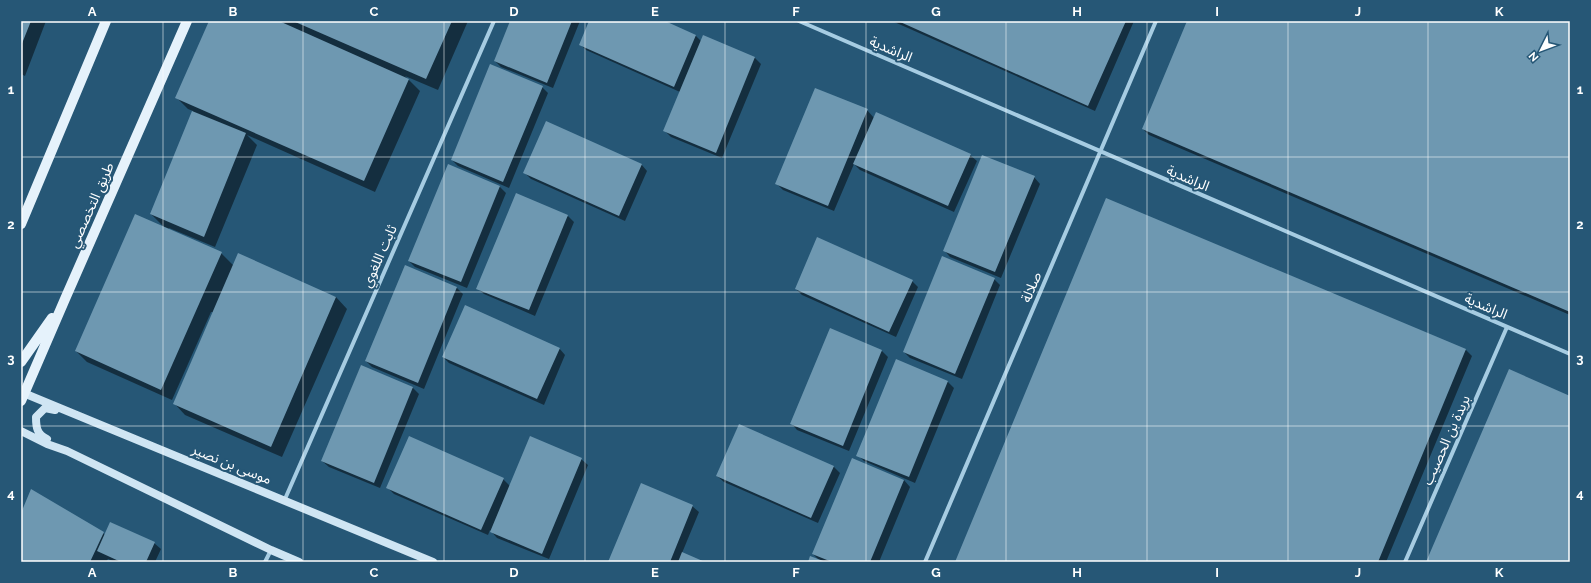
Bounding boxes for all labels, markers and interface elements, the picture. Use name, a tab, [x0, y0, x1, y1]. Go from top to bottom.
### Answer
text: A	[88, 4, 97, 19]
text: B	[229, 4, 238, 19]
text: C	[370, 4, 379, 19]
text: D	[509, 4, 519, 19]
text: E	[651, 4, 659, 19]
text: F	[792, 4, 800, 19]
text: G	[931, 4, 941, 19]
text: H	[1072, 4, 1082, 19]
text: I	[1215, 4, 1219, 19]
text: J	[1355, 4, 1361, 19]
text: K	[1495, 4, 1504, 19]
north arrow	[1521, 30, 1561, 70]
street label: الراشدية	[867, 33, 915, 66]
text: N	[1526, 49, 1542, 64]
text: 1	[8, 82, 15, 97]
text: 1	[1577, 82, 1584, 97]
street label: طريق التخصصي	[65, 160, 120, 251]
street label: الراشدية	[1164, 162, 1212, 195]
text: 2	[7, 217, 15, 232]
text: 2	[1576, 217, 1584, 232]
street label: ثابت اللغوي	[358, 222, 403, 291]
street label: صلالة	[1017, 269, 1045, 305]
street label: الراشدية	[1462, 290, 1510, 323]
text: 3	[7, 351, 15, 366]
text: 3	[1576, 351, 1584, 366]
street label: بريدة بن الحصيب	[1419, 392, 1474, 488]
street label: موسى بن نصير	[189, 440, 274, 488]
text: 4	[7, 486, 15, 501]
text: 4	[1576, 486, 1584, 501]
text: A	[88, 565, 97, 580]
text: B	[229, 565, 238, 580]
text: C	[370, 565, 379, 580]
text: D	[509, 565, 519, 580]
text: E	[651, 565, 659, 580]
text: F	[792, 565, 800, 580]
text: G	[931, 565, 941, 580]
text: H	[1072, 565, 1082, 580]
text: I	[1215, 565, 1219, 580]
text: J	[1355, 565, 1361, 580]
text: K	[1495, 565, 1504, 580]

